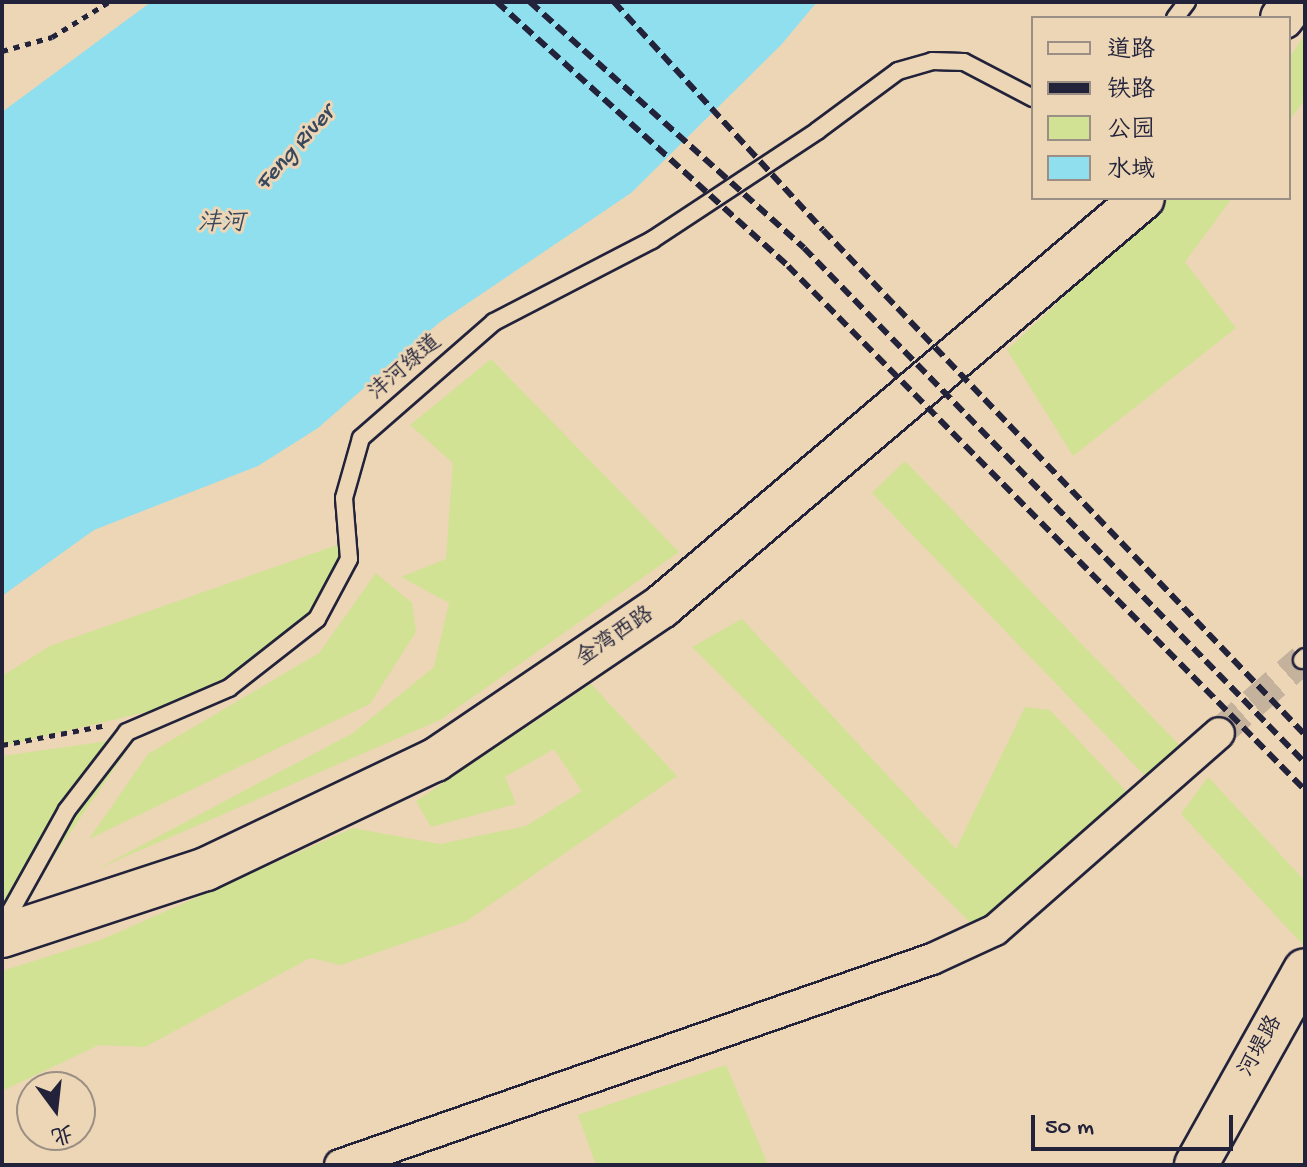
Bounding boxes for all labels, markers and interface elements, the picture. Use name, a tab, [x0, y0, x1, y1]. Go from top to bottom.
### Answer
legend	[1031, 16, 1291, 200]
text: 道路	[1107, 37, 1155, 66]
text: 铁路	[1107, 77, 1155, 106]
water label: Feng River	[250, 100, 342, 198]
text: 公园	[1107, 117, 1155, 146]
text: 水域	[1107, 157, 1155, 186]
water label: 沣河	[197, 211, 245, 239]
street label: 沣河绿道	[364, 330, 448, 408]
street label: 金湾西路	[572, 602, 660, 674]
street label: 河堤路	[1234, 1012, 1290, 1082]
north arrow	[16, 1071, 96, 1151]
scale bar	[1035, 1099, 1237, 1149]
text: 50 m	[1045, 1114, 1094, 1143]
text: 北	[48, 1117, 76, 1148]

